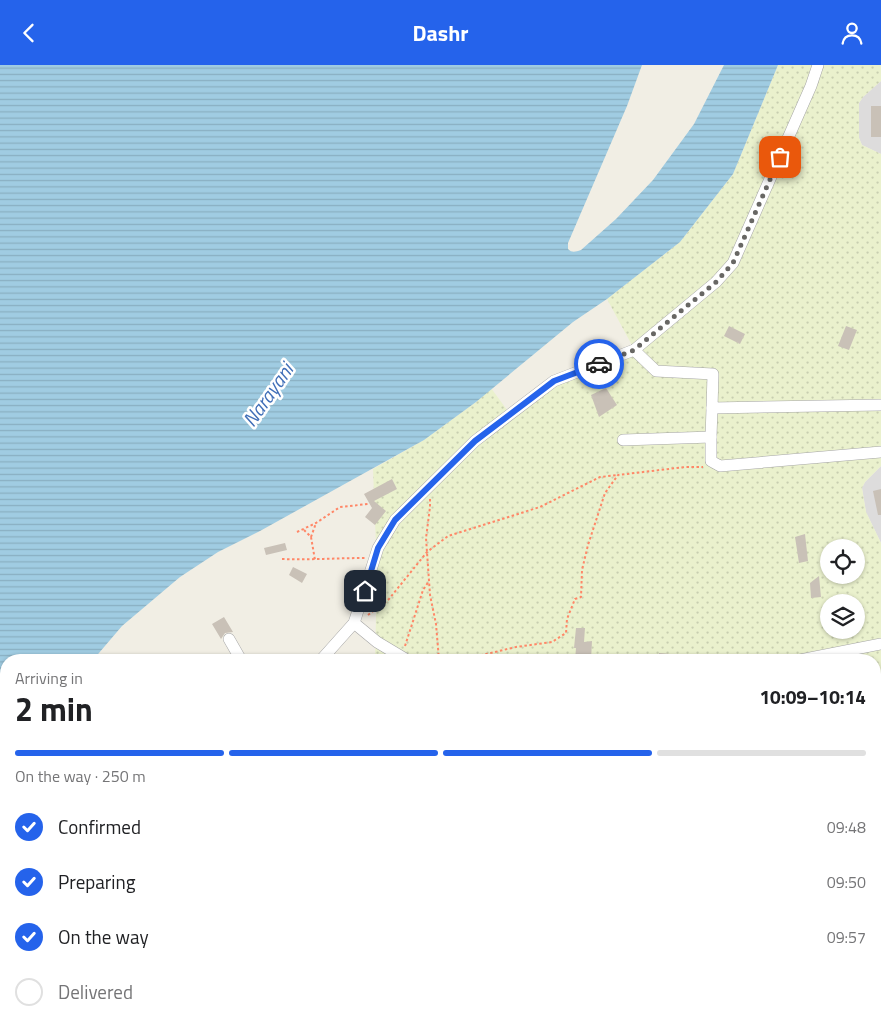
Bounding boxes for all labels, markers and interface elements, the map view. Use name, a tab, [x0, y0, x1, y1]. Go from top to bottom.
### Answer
text: Dashr	[412, 16, 469, 50]
icon: back	[15, 19, 43, 47]
icon: person	[838, 19, 866, 47]
pin	[759, 136, 801, 178]
icon: bag	[766, 143, 794, 171]
courier	[574, 339, 624, 389]
icon: car	[585, 350, 613, 378]
water label: Narayani	[234, 354, 302, 433]
map controls	[820, 539, 865, 639]
button: locate	[820, 539, 865, 584]
pin	[344, 570, 386, 612]
icon: home	[351, 577, 379, 605]
button: layers	[820, 594, 865, 639]
text: Arriving in	[15, 666, 83, 690]
text: 10:09–10:14	[759, 682, 866, 711]
text: 2 min	[15, 685, 93, 733]
text: On the way · 250 m	[15, 764, 146, 788]
text: Confirmed	[58, 812, 141, 841]
icon: check	[15, 813, 43, 841]
text: 09:48	[827, 815, 866, 839]
text: Preparing	[58, 867, 135, 896]
icon: check	[15, 868, 43, 896]
text: 09:50	[827, 870, 866, 894]
text: On the way	[58, 922, 149, 951]
icon: check	[15, 923, 43, 951]
text: 09:57	[827, 925, 866, 949]
text: Delivered	[58, 977, 133, 1006]

